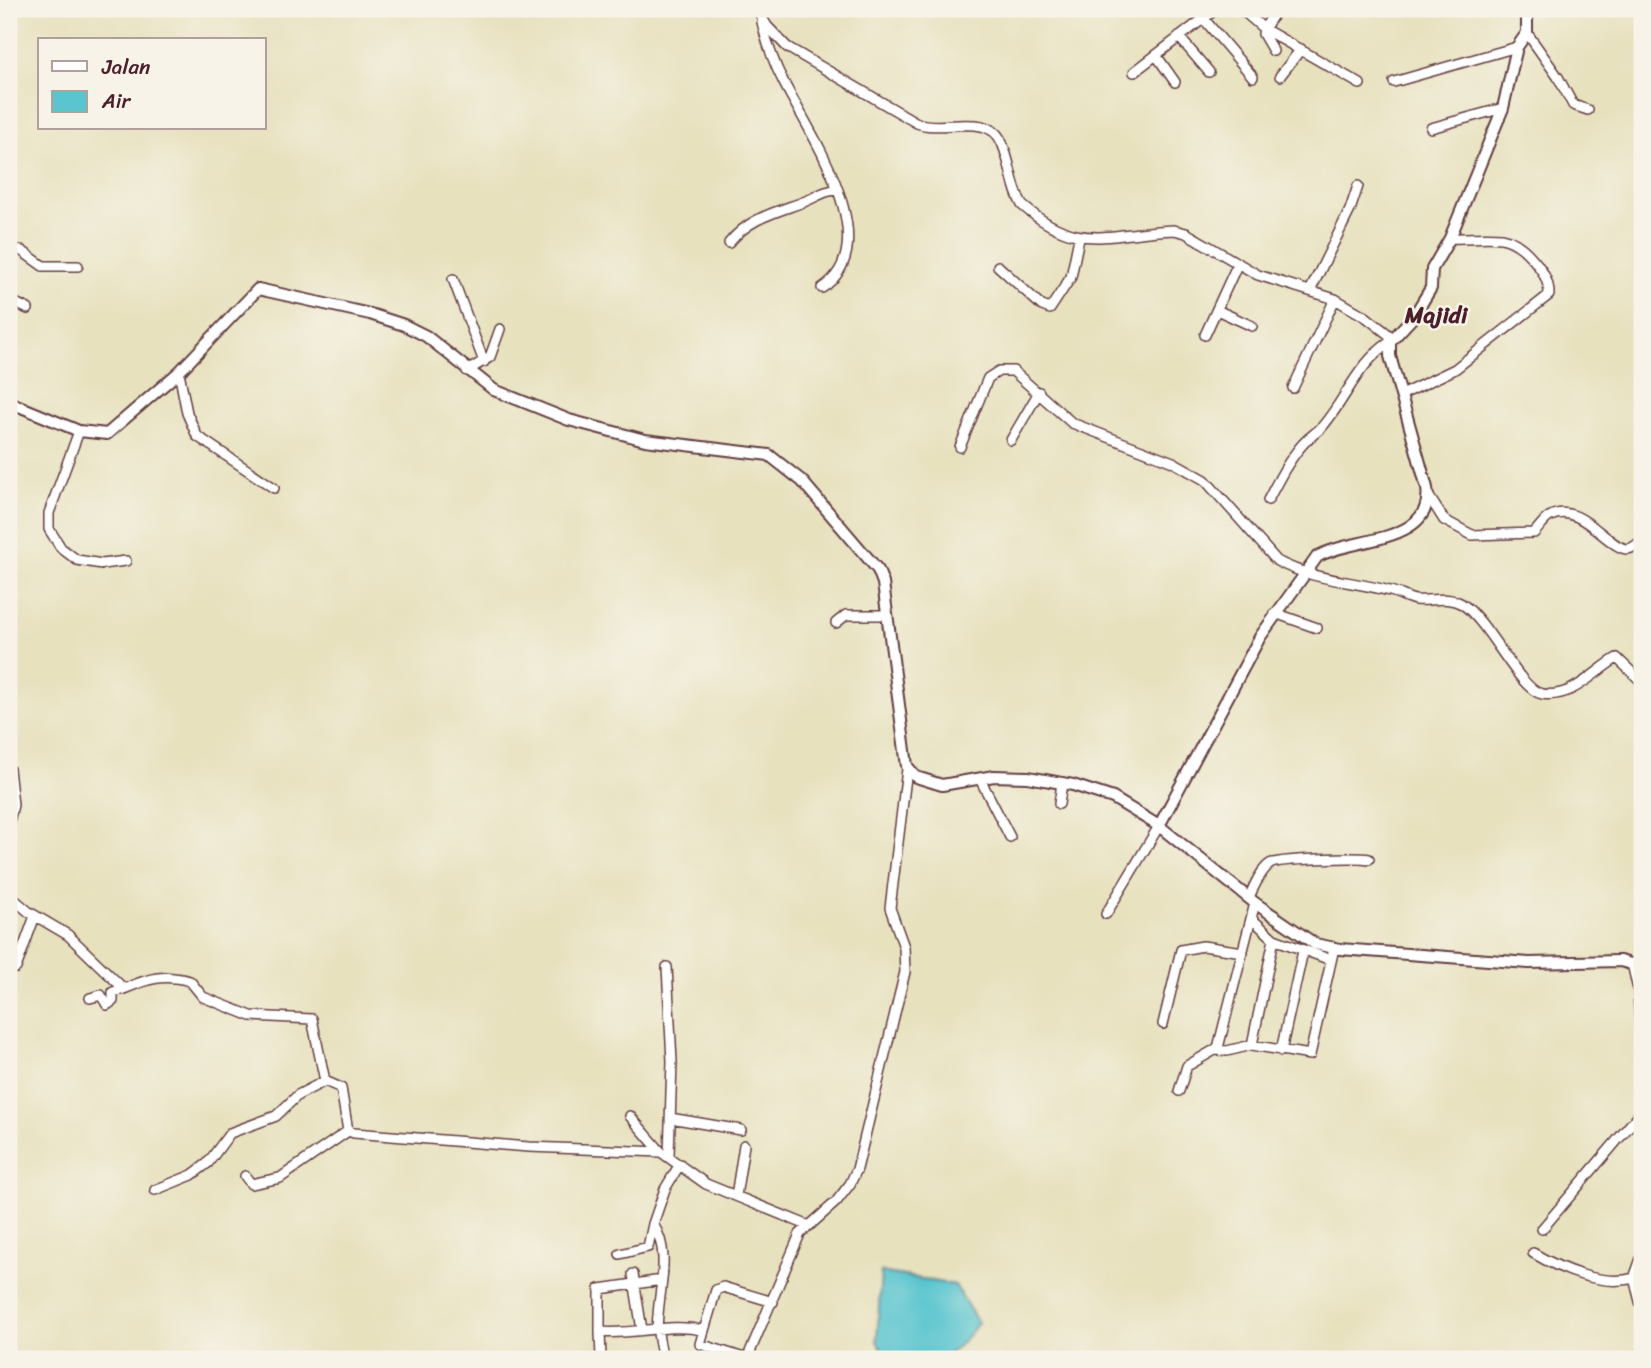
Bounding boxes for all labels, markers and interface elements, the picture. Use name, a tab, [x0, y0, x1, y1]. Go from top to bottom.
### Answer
legend	[38, 38, 266, 130]
text: Jalan	[101, 48, 150, 86]
text: Air	[101, 82, 132, 120]
district label: Majidi	[1404, 295, 1469, 336]

